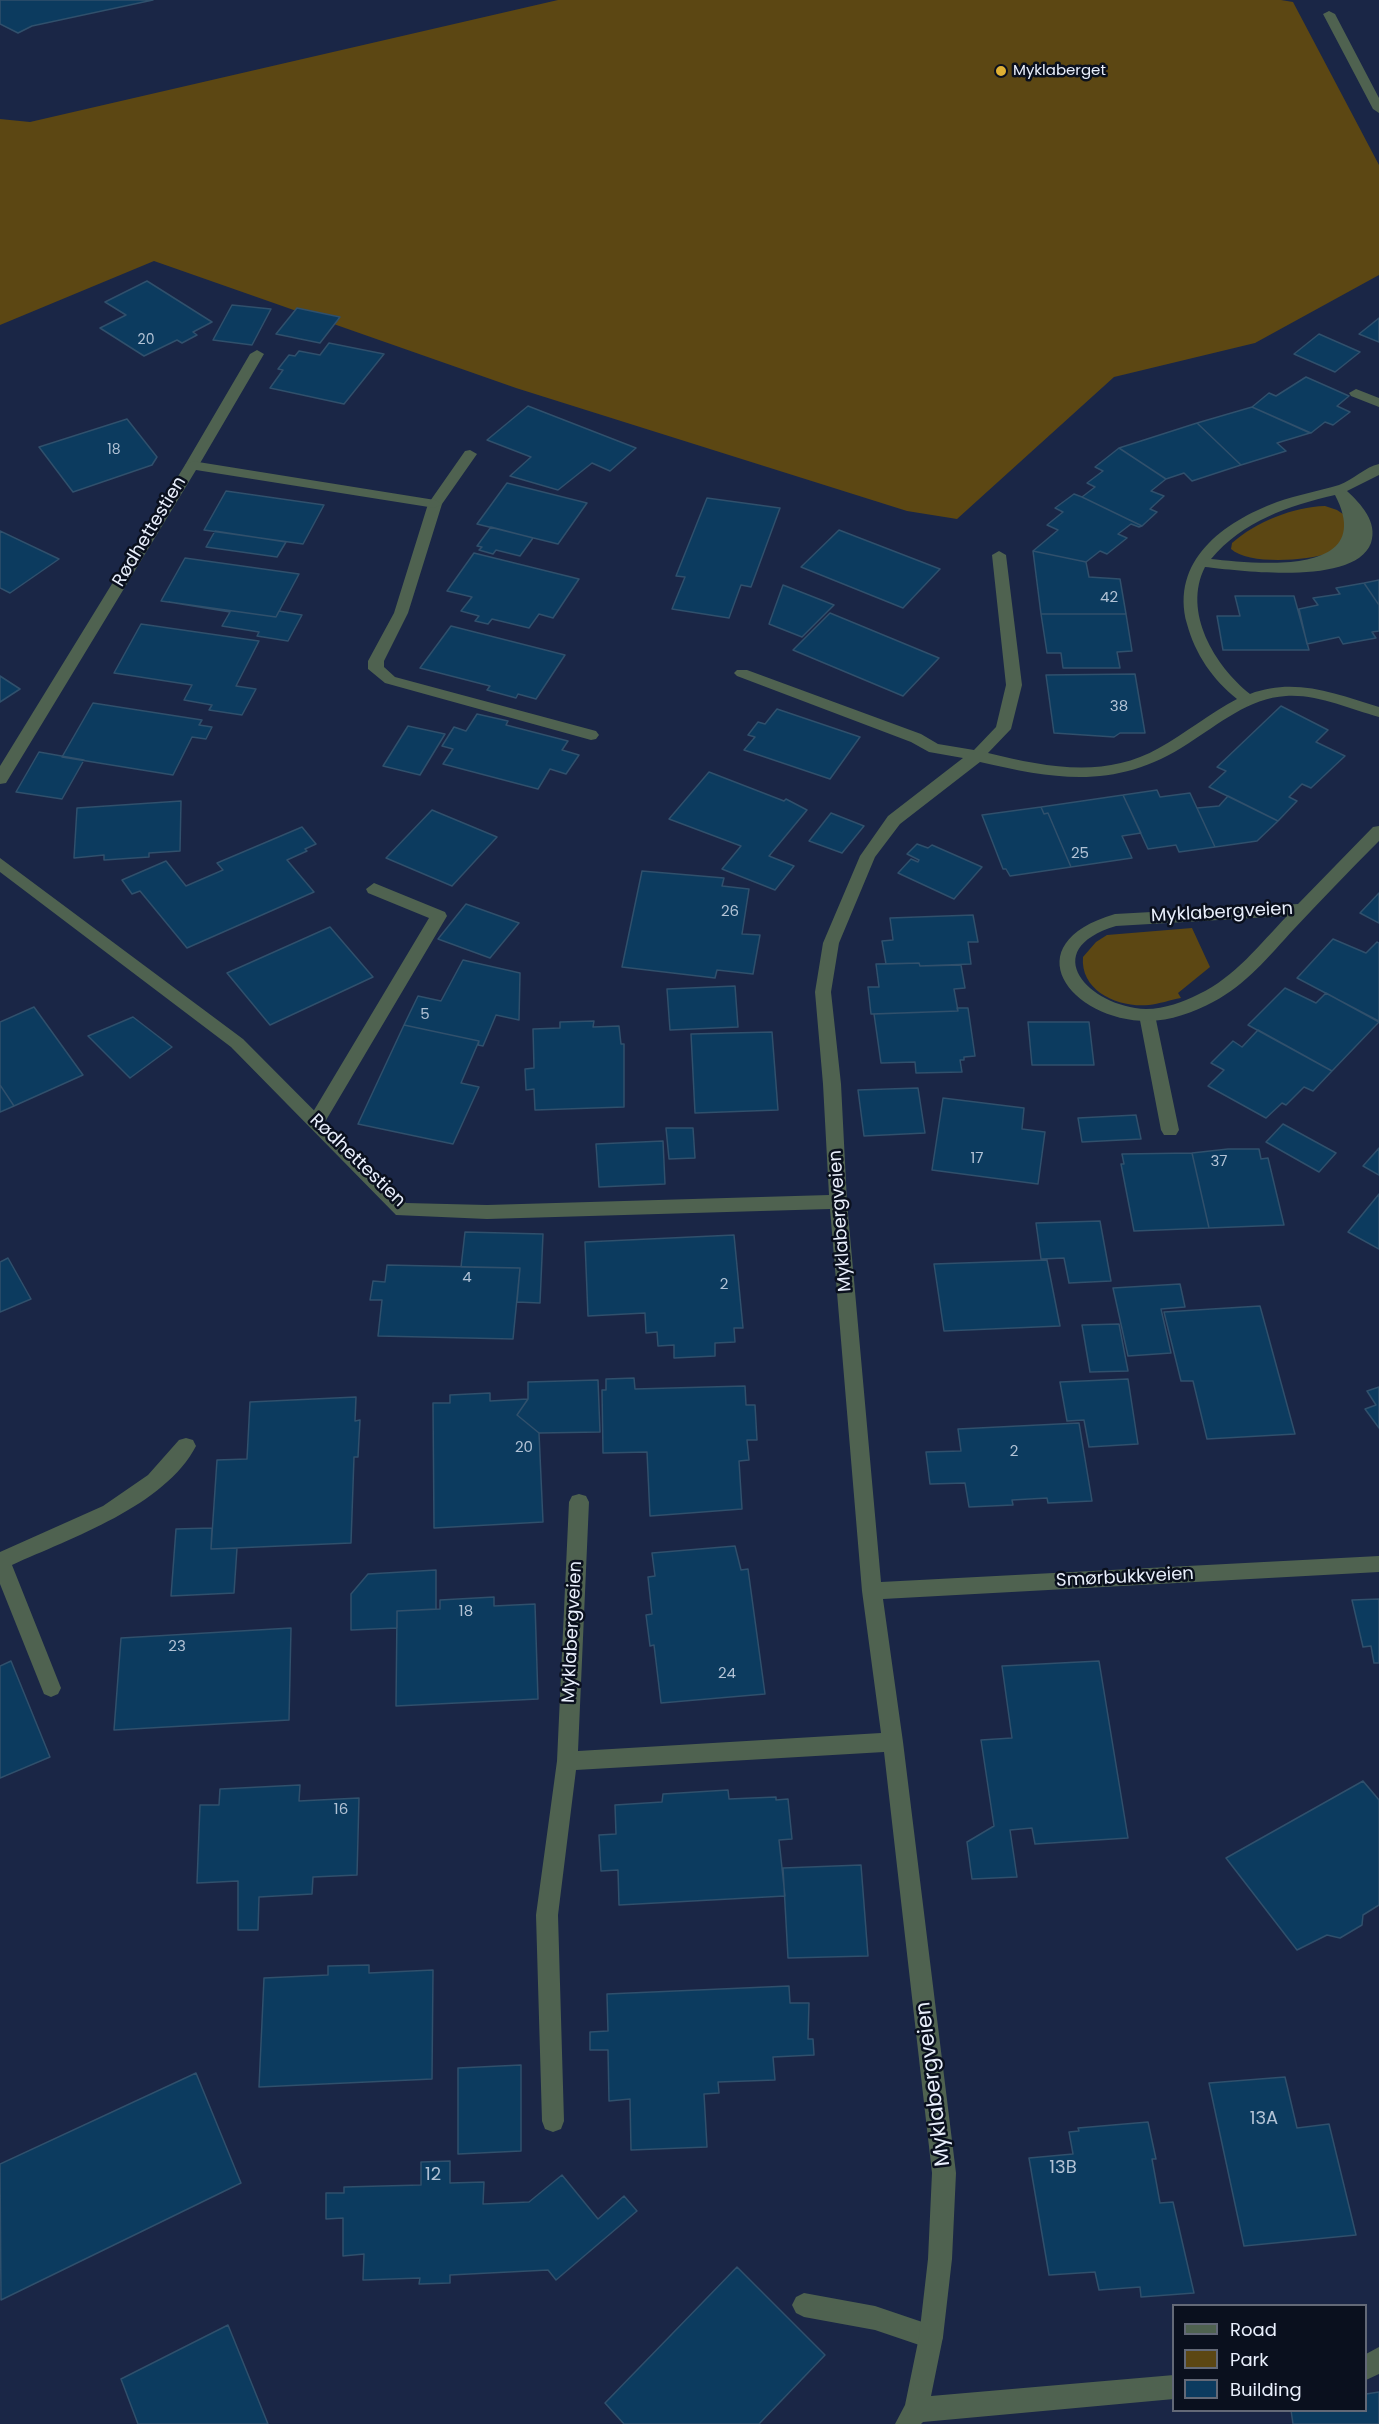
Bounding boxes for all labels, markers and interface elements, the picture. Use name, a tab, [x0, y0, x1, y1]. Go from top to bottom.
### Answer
place label: Myklaberget	[1013, 62, 1106, 80]
marker: Myklaberget	[994, 64, 1008, 78]
house number: 20	[138, 332, 154, 348]
house number: 18	[107, 442, 121, 458]
street label: Rødhettestien	[109, 473, 191, 591]
house number: 42	[1100, 589, 1118, 607]
house number: 38	[1110, 698, 1128, 716]
house number: 25	[1071, 845, 1089, 863]
street label: Myklabergveien	[1150, 898, 1294, 928]
house number: 26	[721, 903, 739, 921]
house number: 5	[420, 1006, 430, 1024]
street label: Rødhettestien	[305, 1110, 409, 1212]
street label: Myklabergveien	[825, 1149, 857, 1293]
house number: 17	[971, 1150, 983, 1168]
house number: 37	[1210, 1153, 1228, 1171]
house number: 4	[462, 1269, 472, 1287]
house number: 2	[720, 1276, 728, 1294]
house number: 20	[515, 1439, 533, 1457]
house number: 2	[1010, 1443, 1018, 1461]
street label: Myklabergveien	[558, 1560, 588, 1704]
street label: Smørbukkveien	[1056, 1564, 1194, 1592]
house number: 18	[459, 1603, 473, 1621]
house number: 23	[168, 1638, 186, 1656]
house number: 24	[718, 1665, 736, 1683]
house number: 16	[334, 1801, 348, 1819]
street label: Myklabergveien	[911, 2000, 957, 2168]
house number: 13A	[1250, 2108, 1278, 2130]
house number: 13B	[1049, 2157, 1077, 2179]
house number: 12	[425, 2164, 441, 2186]
legend	[1172, 2304, 1367, 2412]
text: Road	[1230, 2317, 1277, 2342]
text: Park	[1230, 2347, 1269, 2372]
text: Building	[1230, 2377, 1302, 2402]

